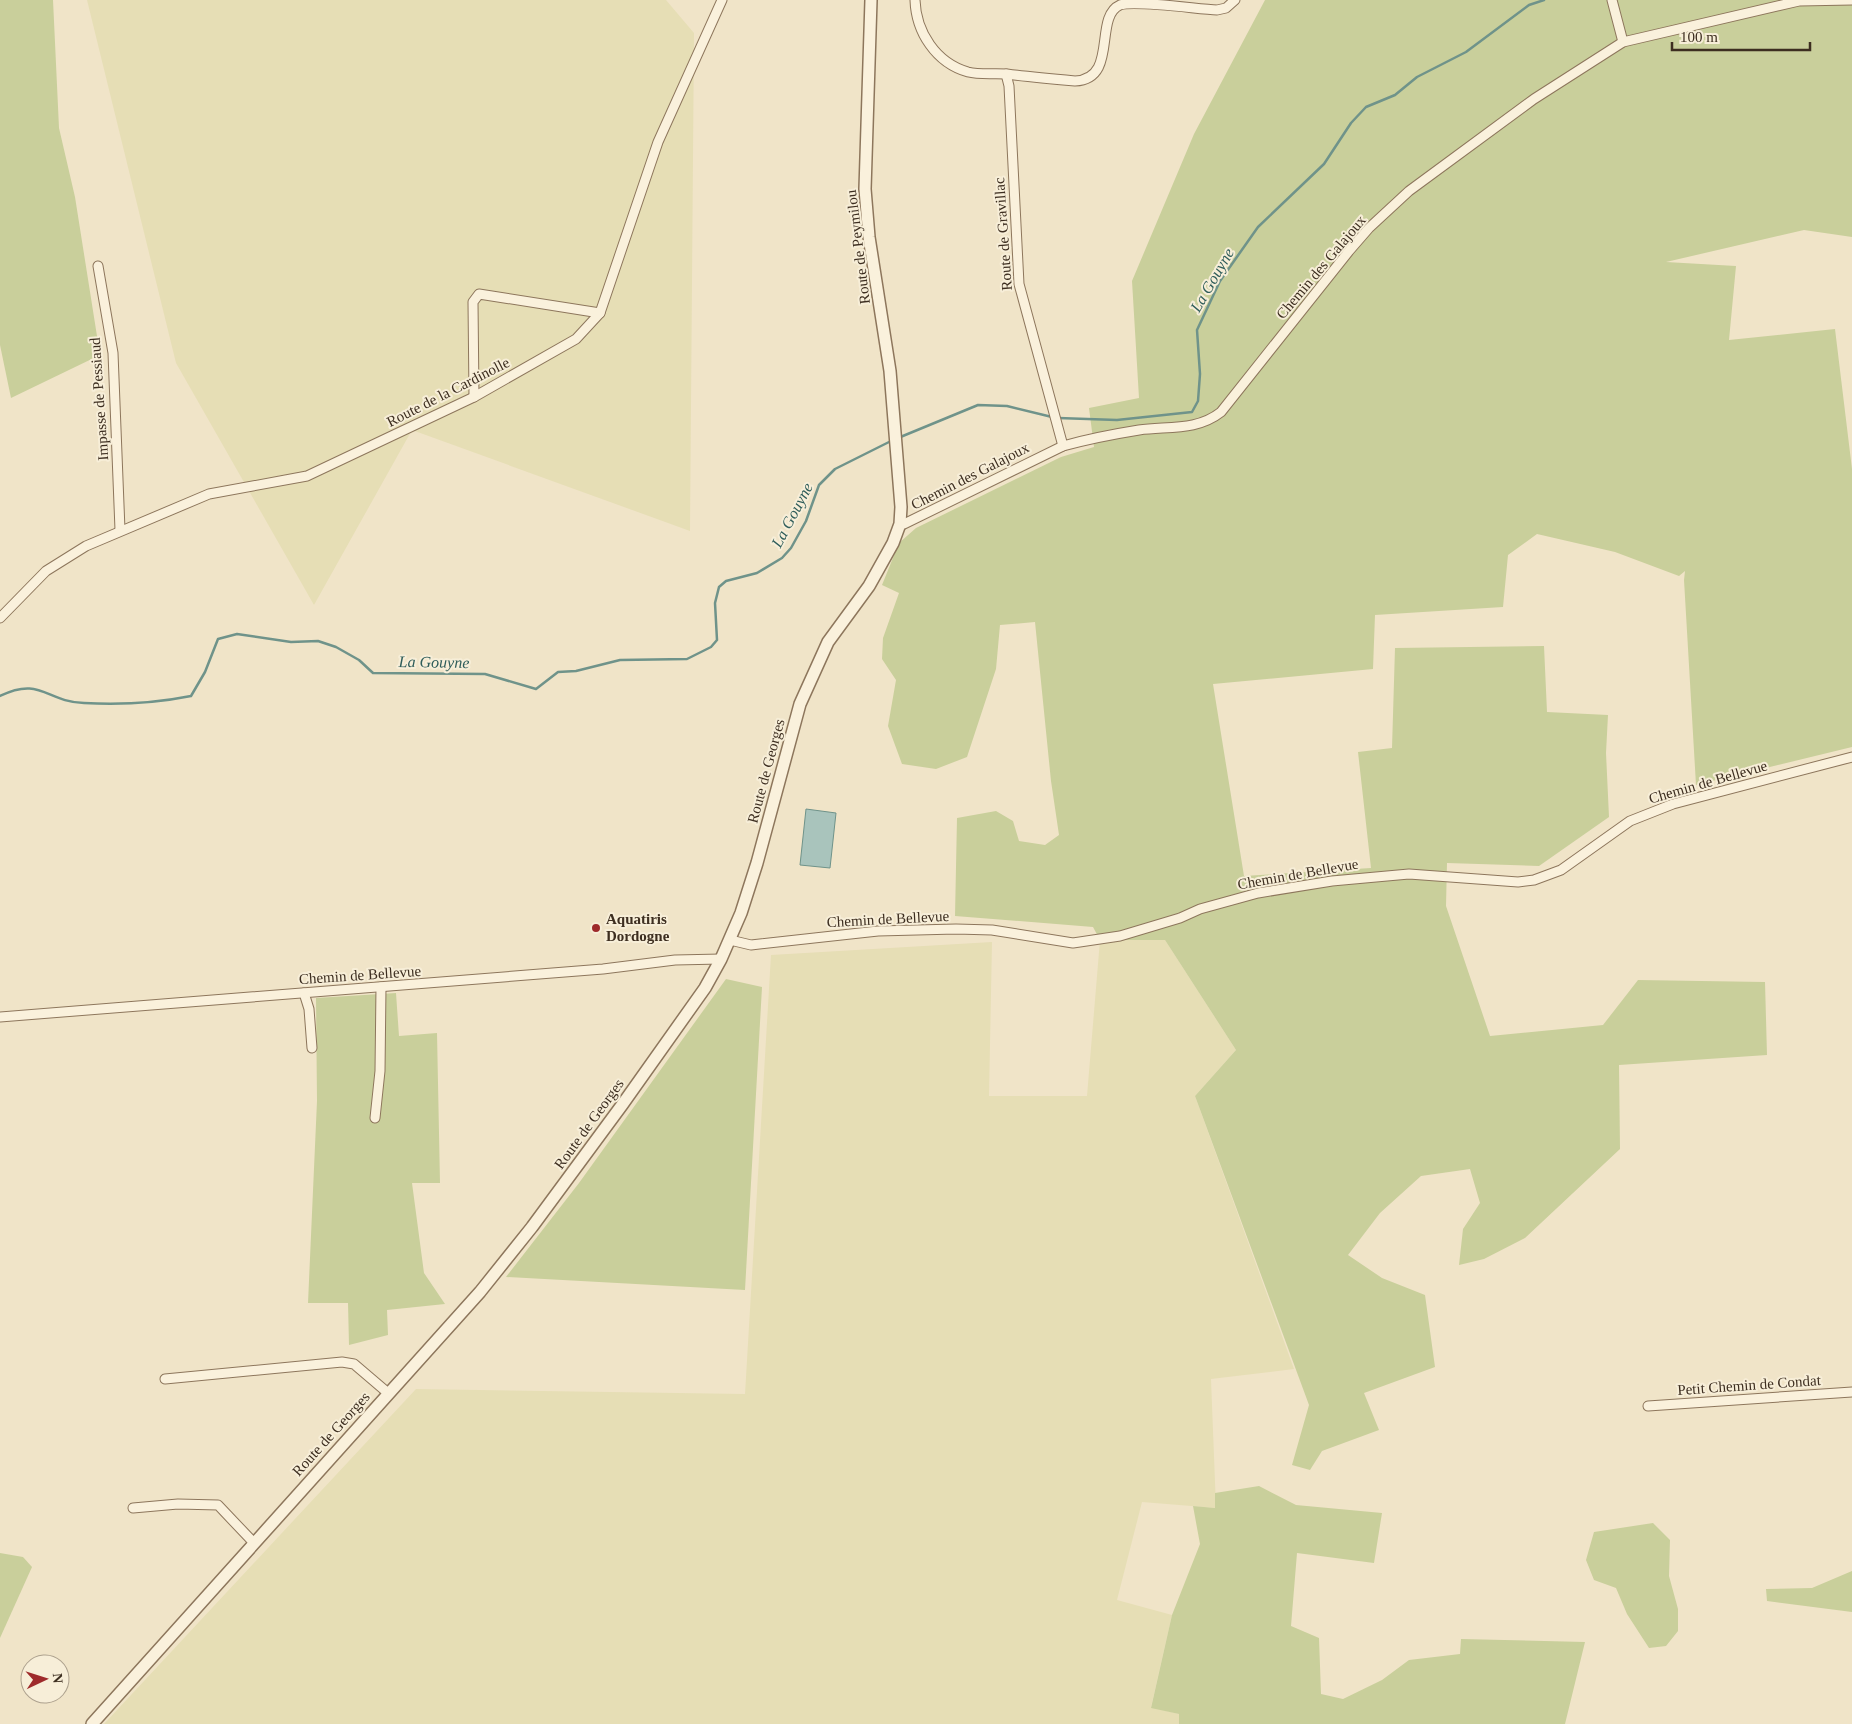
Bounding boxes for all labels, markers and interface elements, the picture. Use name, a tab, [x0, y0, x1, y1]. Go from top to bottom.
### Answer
scale bar	[1672, 20, 1810, 52]
text: 100 m	[1680, 29, 1718, 45]
street label: Route de Gravillac	[991, 177, 1015, 291]
street label: Route de Peymilou	[843, 188, 873, 305]
street label: Chemin des Galajoux	[1273, 212, 1369, 322]
water label: La Gouyne	[1186, 245, 1238, 316]
street label: Impasse de Pessiaud	[87, 336, 111, 461]
street label: Route de la Cardinolle	[384, 354, 512, 430]
street label: Chemin des Galajoux	[908, 439, 1032, 513]
water label: La Gouyne	[767, 480, 817, 552]
water label: La Gouyne	[398, 653, 469, 672]
street label: Route de Georges	[744, 717, 788, 825]
street label: Chemin de Bellevue	[1647, 757, 1769, 807]
street label: Chemin de Bellevue	[1236, 855, 1360, 893]
street label: Chemin de Bellevue	[826, 908, 950, 930]
place label: Aquatiris Dordogne	[606, 911, 670, 944]
marker: Aquatiris Dordogne	[590, 922, 602, 934]
street label: Chemin de Bellevue	[298, 963, 422, 987]
street label: Route de Georges	[551, 1076, 627, 1172]
street label: Petit Chemin de Condat	[1677, 1372, 1822, 1398]
street label: Route de Georges	[289, 1389, 373, 1479]
north arrow	[20, 1654, 70, 1704]
text: N	[50, 1673, 65, 1684]

